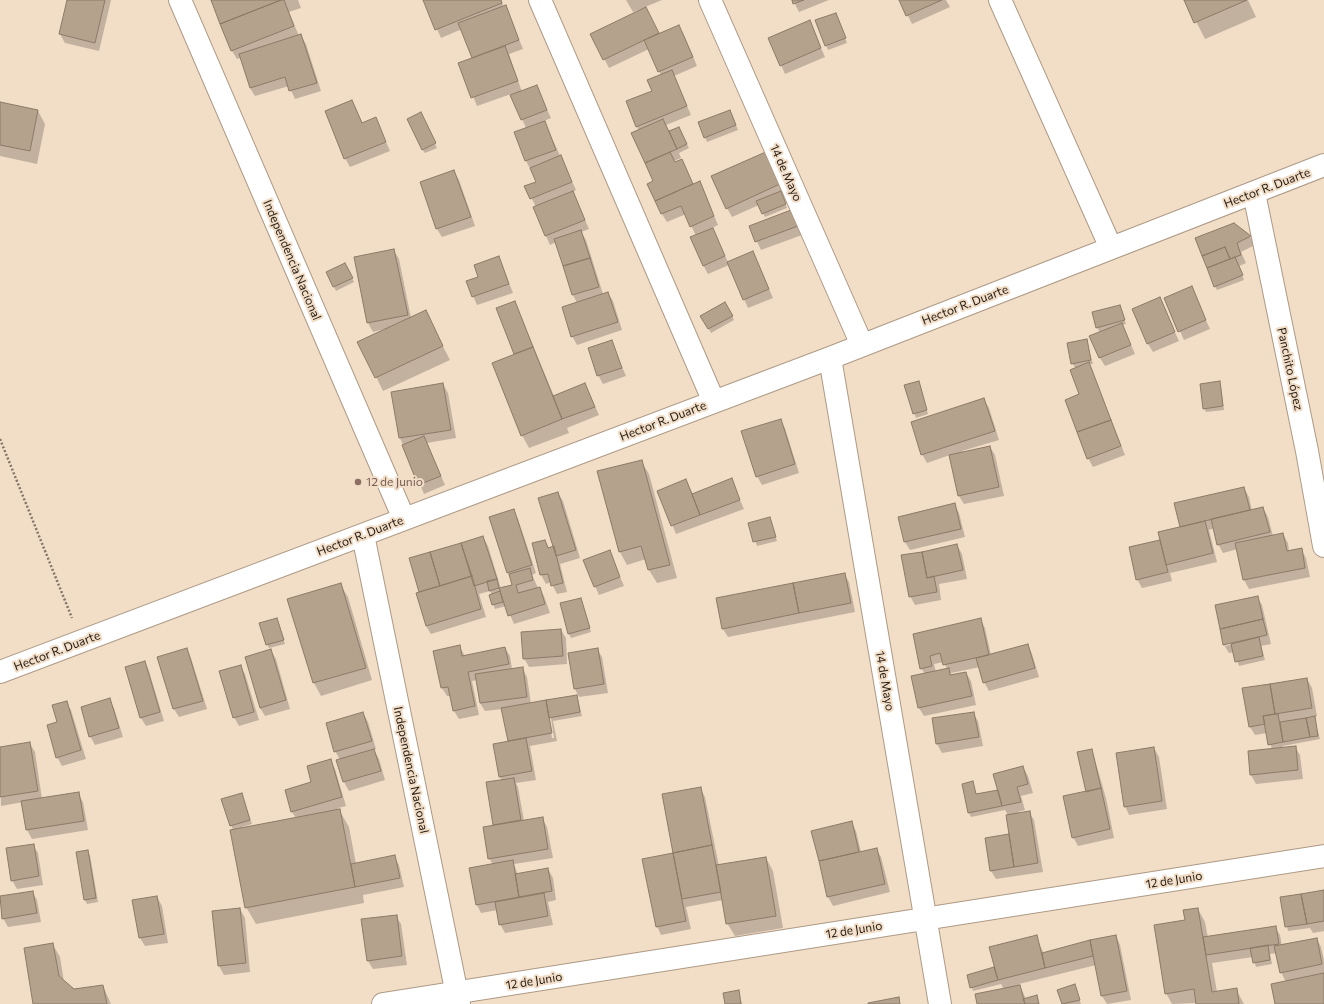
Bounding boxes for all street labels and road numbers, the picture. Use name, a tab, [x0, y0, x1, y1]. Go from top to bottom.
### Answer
street label: 14 de Mayo	[767, 142, 805, 204]
street label: Hector R. Duarte	[1222, 165, 1312, 211]
street label: Independencia Nacional	[260, 198, 324, 322]
street label: Hector R. Duarte	[920, 282, 1010, 328]
street label: Panchito López	[1274, 326, 1306, 412]
street label: Hector R. Duarte	[618, 398, 708, 444]
street label: Hector R. Duarte	[315, 513, 405, 559]
street label: Hector R. Duarte	[12, 628, 102, 674]
street label: 14 de Mayo	[873, 650, 897, 712]
street label: Independencia Nacional	[391, 705, 431, 835]
street label: 12 de Junio	[1145, 868, 1203, 892]
street label: 12 de Junio	[825, 918, 883, 942]
street label: 12 de Junio	[505, 969, 563, 993]

